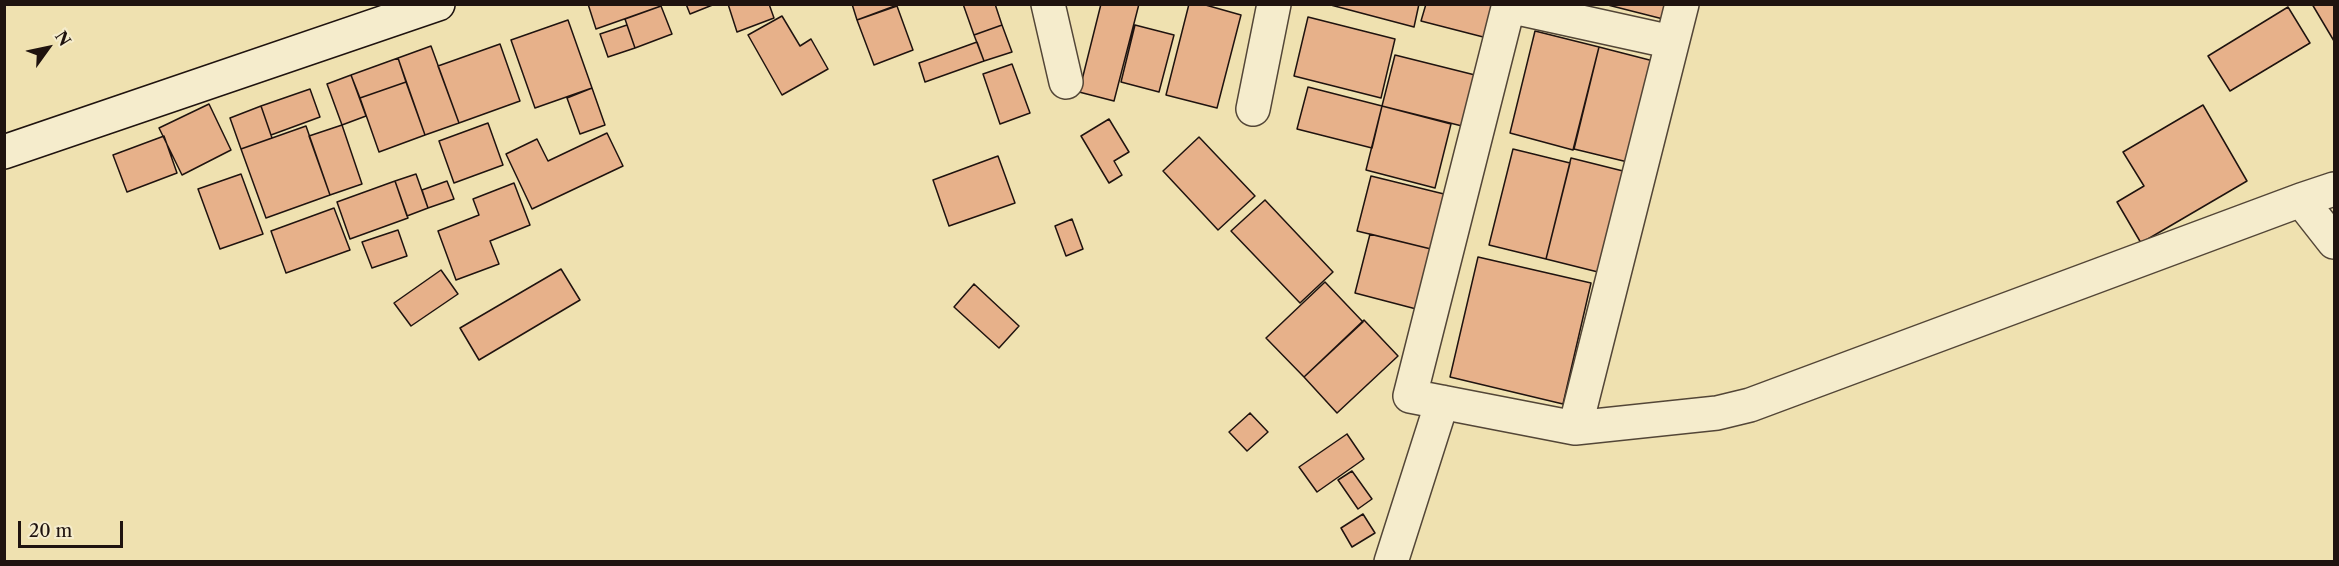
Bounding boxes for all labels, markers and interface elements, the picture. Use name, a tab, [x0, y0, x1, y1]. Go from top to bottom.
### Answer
north arrow	[18, 18, 78, 78]
text: N	[51, 27, 75, 49]
scale bar	[21, 509, 126, 547]
text: 20 m	[29, 520, 72, 542]

